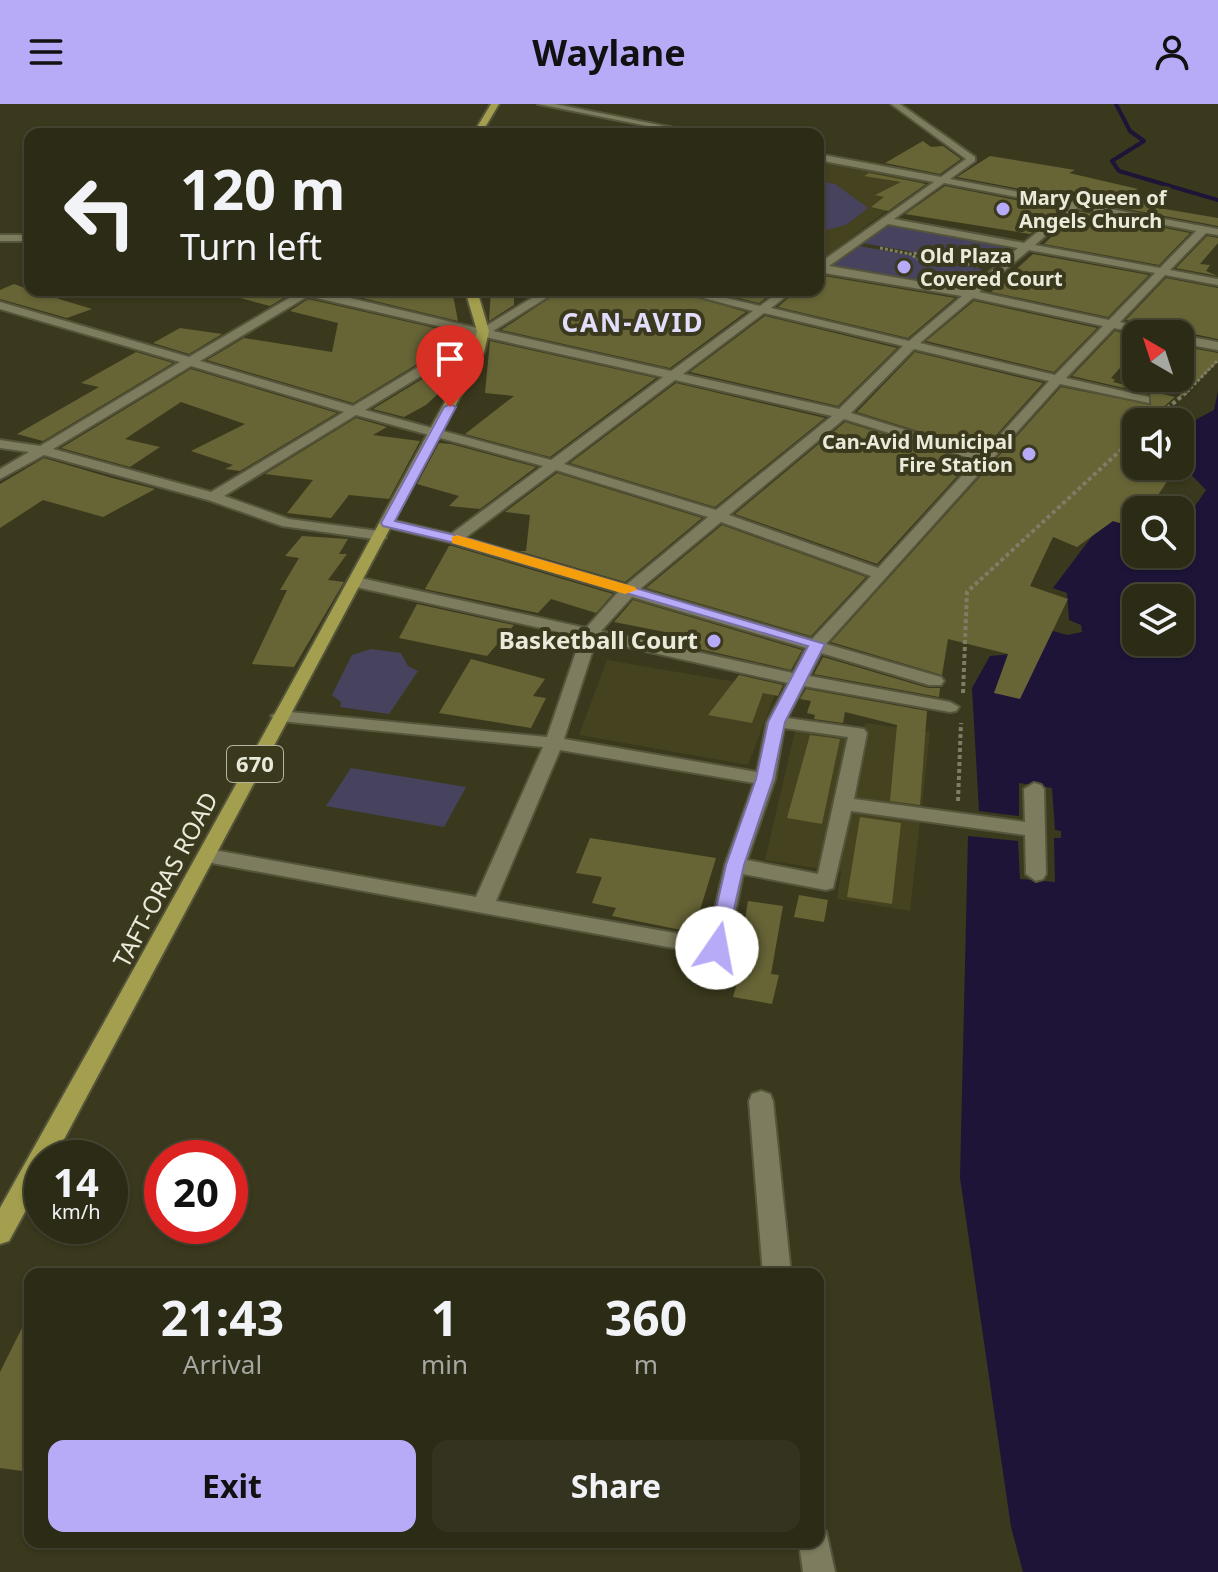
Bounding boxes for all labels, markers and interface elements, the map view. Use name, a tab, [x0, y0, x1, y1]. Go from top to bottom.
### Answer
text: Waylane	[532, 28, 686, 77]
icon: menu	[24, 30, 68, 74]
icon: person	[1150, 30, 1194, 74]
text: 120 m	[180, 150, 345, 226]
icon: left	[48, 160, 152, 264]
place label: Mary Queen of Angels Church	[1019, 184, 1168, 234]
marker: Mary Queen of Angels Church	[994, 200, 1012, 218]
text: Turn left	[180, 222, 322, 271]
place label: Old Plaza Covered Court	[920, 242, 1063, 292]
marker: Old Plaza Covered Court	[895, 258, 913, 276]
district label: CAN-AVID	[561, 304, 705, 340]
north arrow	[1122, 320, 1194, 392]
map controls	[1122, 320, 1194, 656]
pin	[416, 325, 484, 407]
icon: arrive	[428, 337, 472, 381]
button: sound	[1122, 408, 1194, 480]
place label: Can-Avid Municipal Fire Station	[822, 428, 1013, 478]
marker: Can-Avid Municipal Fire Station	[1020, 445, 1038, 463]
button: search	[1122, 496, 1194, 568]
button: layers	[1122, 584, 1194, 656]
place label: Basketball Court	[499, 623, 698, 656]
marker: Basketball Court	[705, 632, 723, 650]
road number: 670	[227, 746, 283, 782]
street label: TAFT-ORAS ROAD	[105, 786, 225, 973]
position arrow	[675, 906, 759, 990]
speed limit sign: 20	[144, 1140, 248, 1244]
text: 14	[53, 1154, 99, 1209]
text: km/h	[51, 1198, 101, 1225]
text: 21:43	[161, 1285, 284, 1350]
text: 1	[431, 1285, 458, 1350]
text: 360	[605, 1285, 687, 1350]
text: Arrival	[183, 1346, 262, 1382]
text: min	[421, 1346, 468, 1382]
text: m	[634, 1346, 658, 1382]
button: Exit	[48, 1440, 416, 1532]
button: Share	[432, 1440, 800, 1532]

